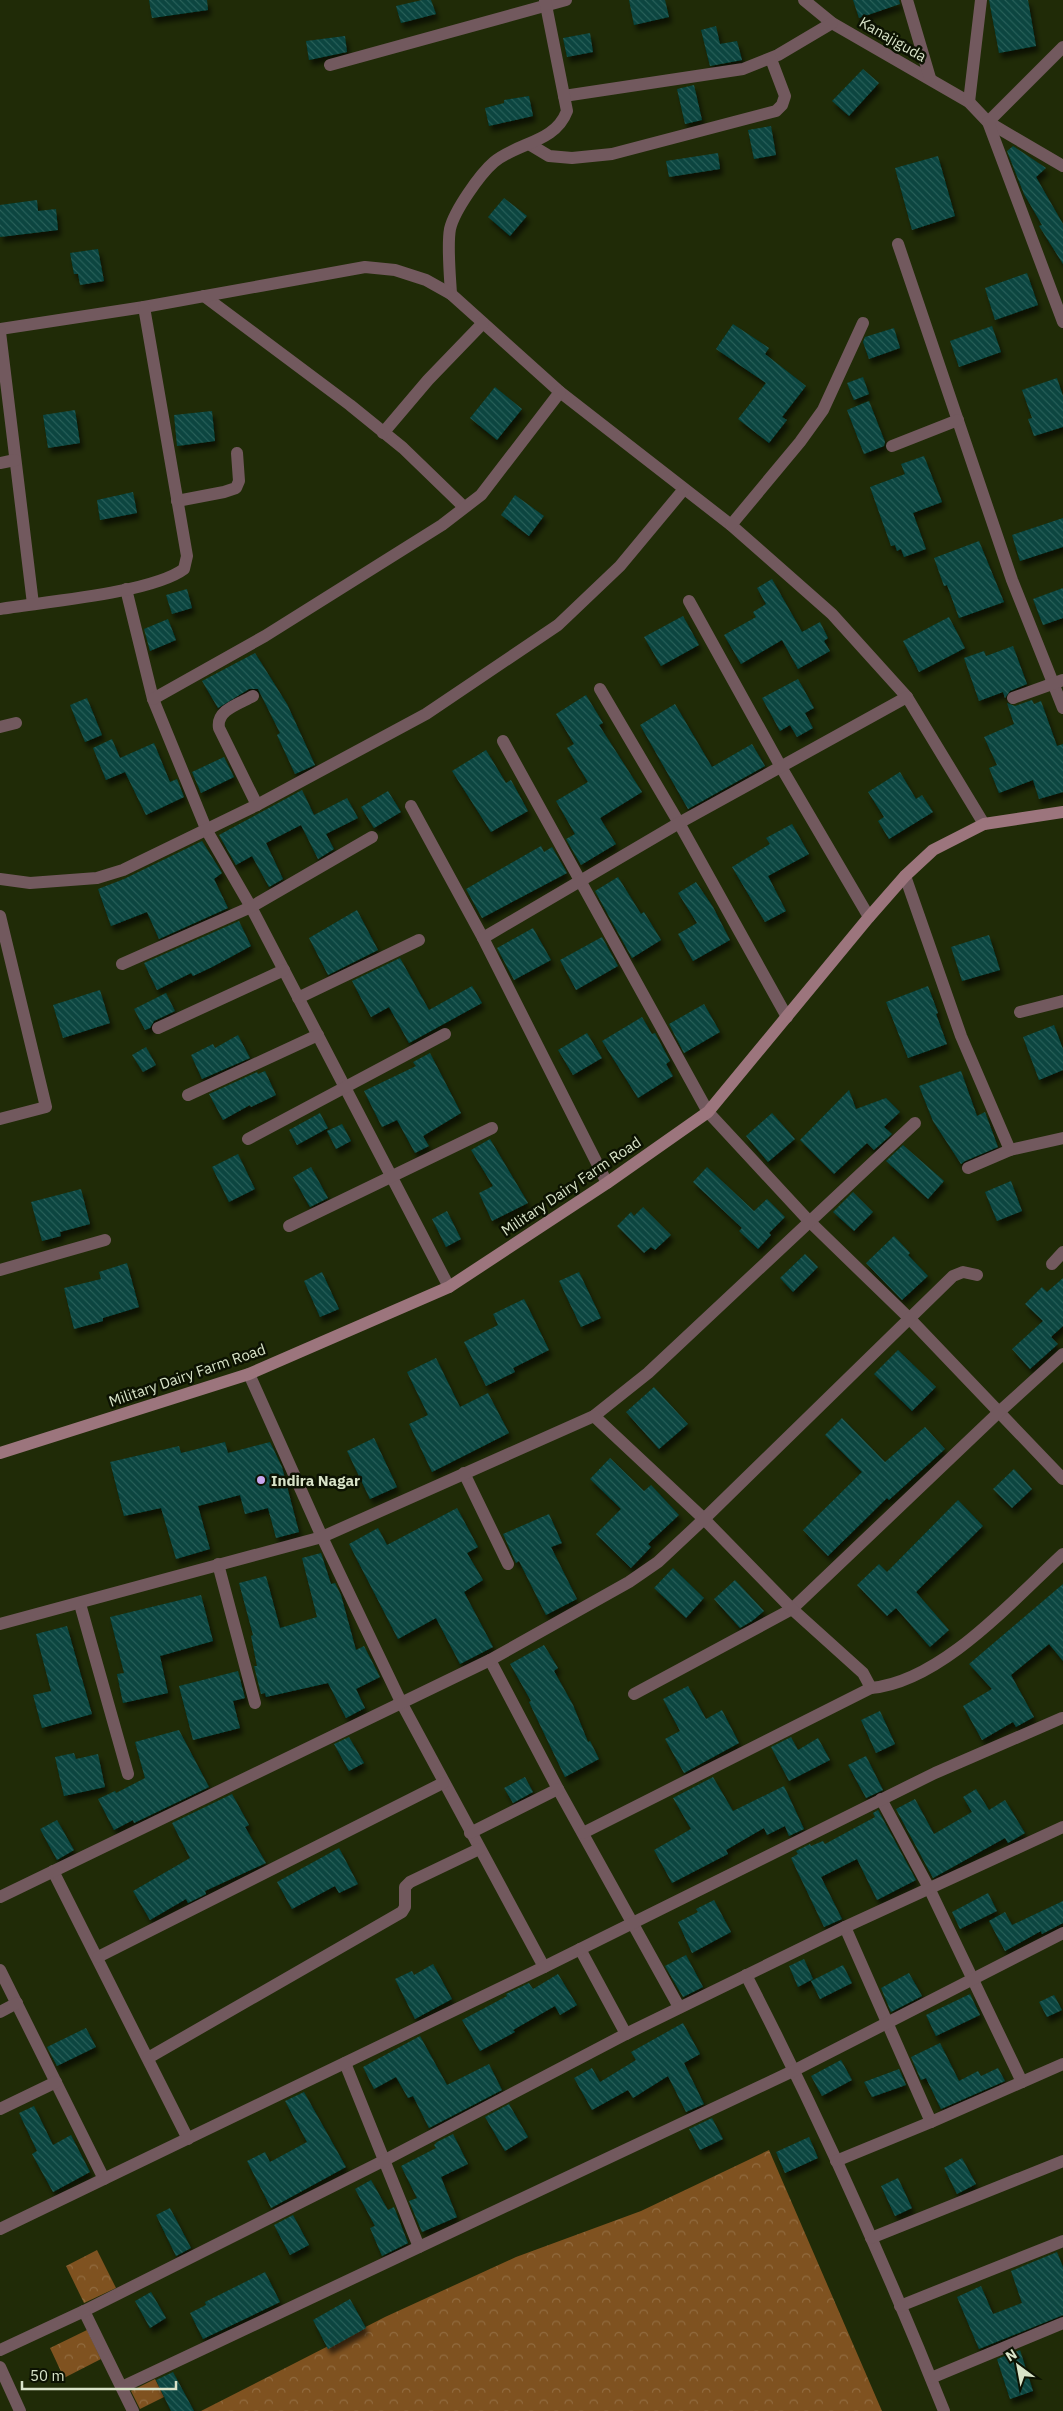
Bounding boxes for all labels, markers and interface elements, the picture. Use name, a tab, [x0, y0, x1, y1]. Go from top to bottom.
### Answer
street label: Kanajiguda	[856, 12, 930, 66]
street label: Military Dairy Farm Road	[497, 1132, 645, 1240]
street label: Military Dairy Farm Road	[106, 1339, 268, 1411]
place label: Indira Nagar	[271, 1471, 360, 1490]
marker: Indira Nagar	[255, 1474, 267, 1486]
north arrow	[993, 2341, 1043, 2391]
text: N	[1002, 2345, 1020, 2365]
scale bar	[22, 2358, 176, 2390]
text: 50 m	[30, 2366, 65, 2385]

